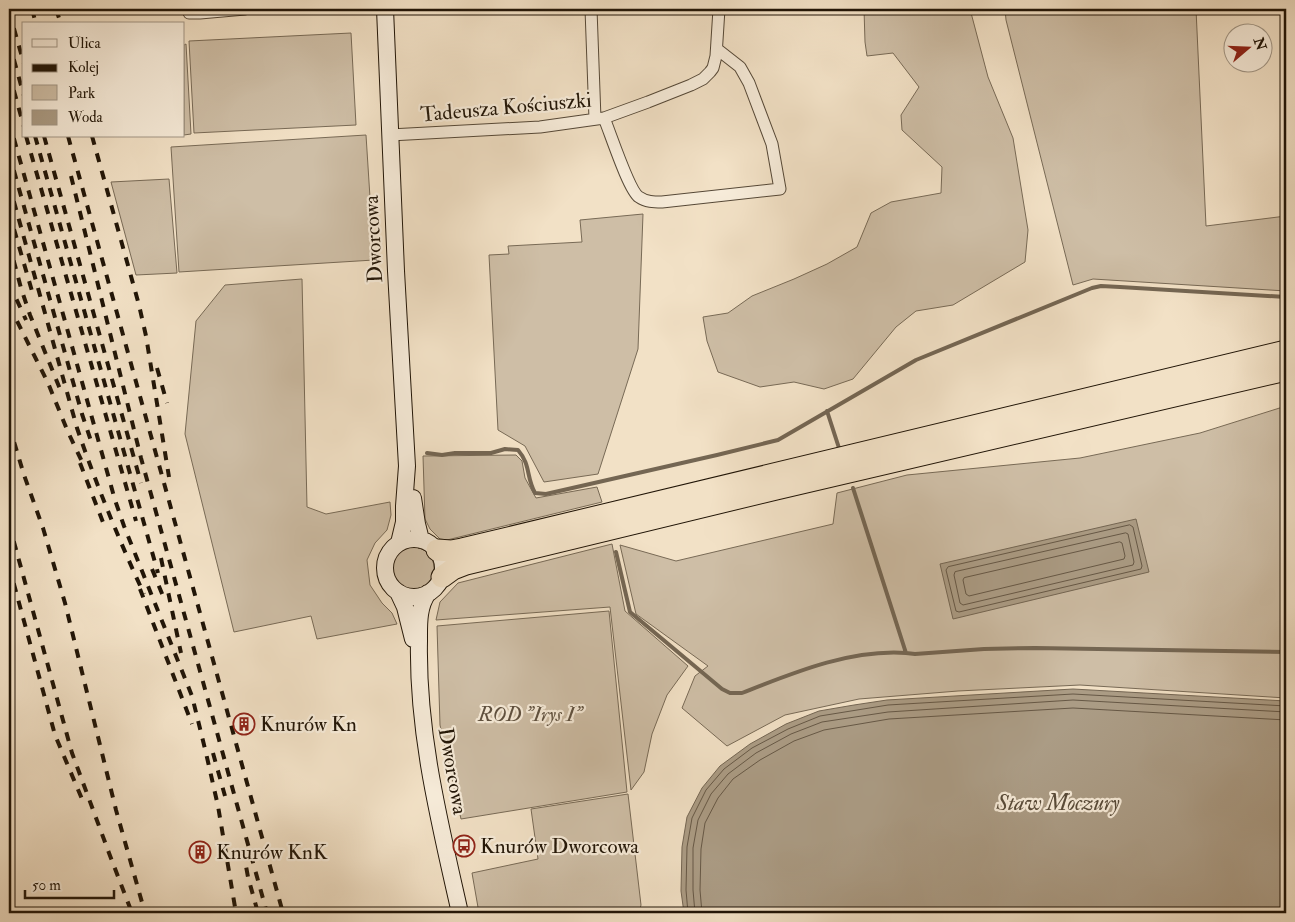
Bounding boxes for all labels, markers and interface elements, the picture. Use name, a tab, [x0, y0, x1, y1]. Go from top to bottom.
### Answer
legend	[22, 22, 185, 138]
north arrow	[1222, 22, 1272, 72]
text: Ulica	[68, 34, 101, 53]
text: N	[1249, 34, 1270, 53]
text: Kolej	[68, 58, 99, 77]
text: Park	[68, 84, 95, 103]
street label: Tadeusza Kościuszki	[419, 87, 593, 128]
text: Woda	[67, 108, 104, 127]
street label: Dworcowa	[358, 194, 389, 283]
park label: ROD "Irys I"	[477, 701, 585, 728]
place label: Knurów Kn	[260, 711, 357, 738]
building icon: Knurów Kn	[232, 712, 256, 736]
street label: Dworcowa	[432, 726, 473, 817]
water label: Staw Moczury	[995, 789, 1120, 817]
place label: Knurów Dworcowa	[480, 833, 639, 860]
bus stop icon: Knurów Dworcowa	[452, 834, 476, 858]
place label: Knurów KnK	[216, 839, 328, 866]
building icon: Knurów KnK	[188, 840, 212, 864]
scale bar	[25, 867, 114, 899]
text: 50 m	[32, 876, 61, 895]

